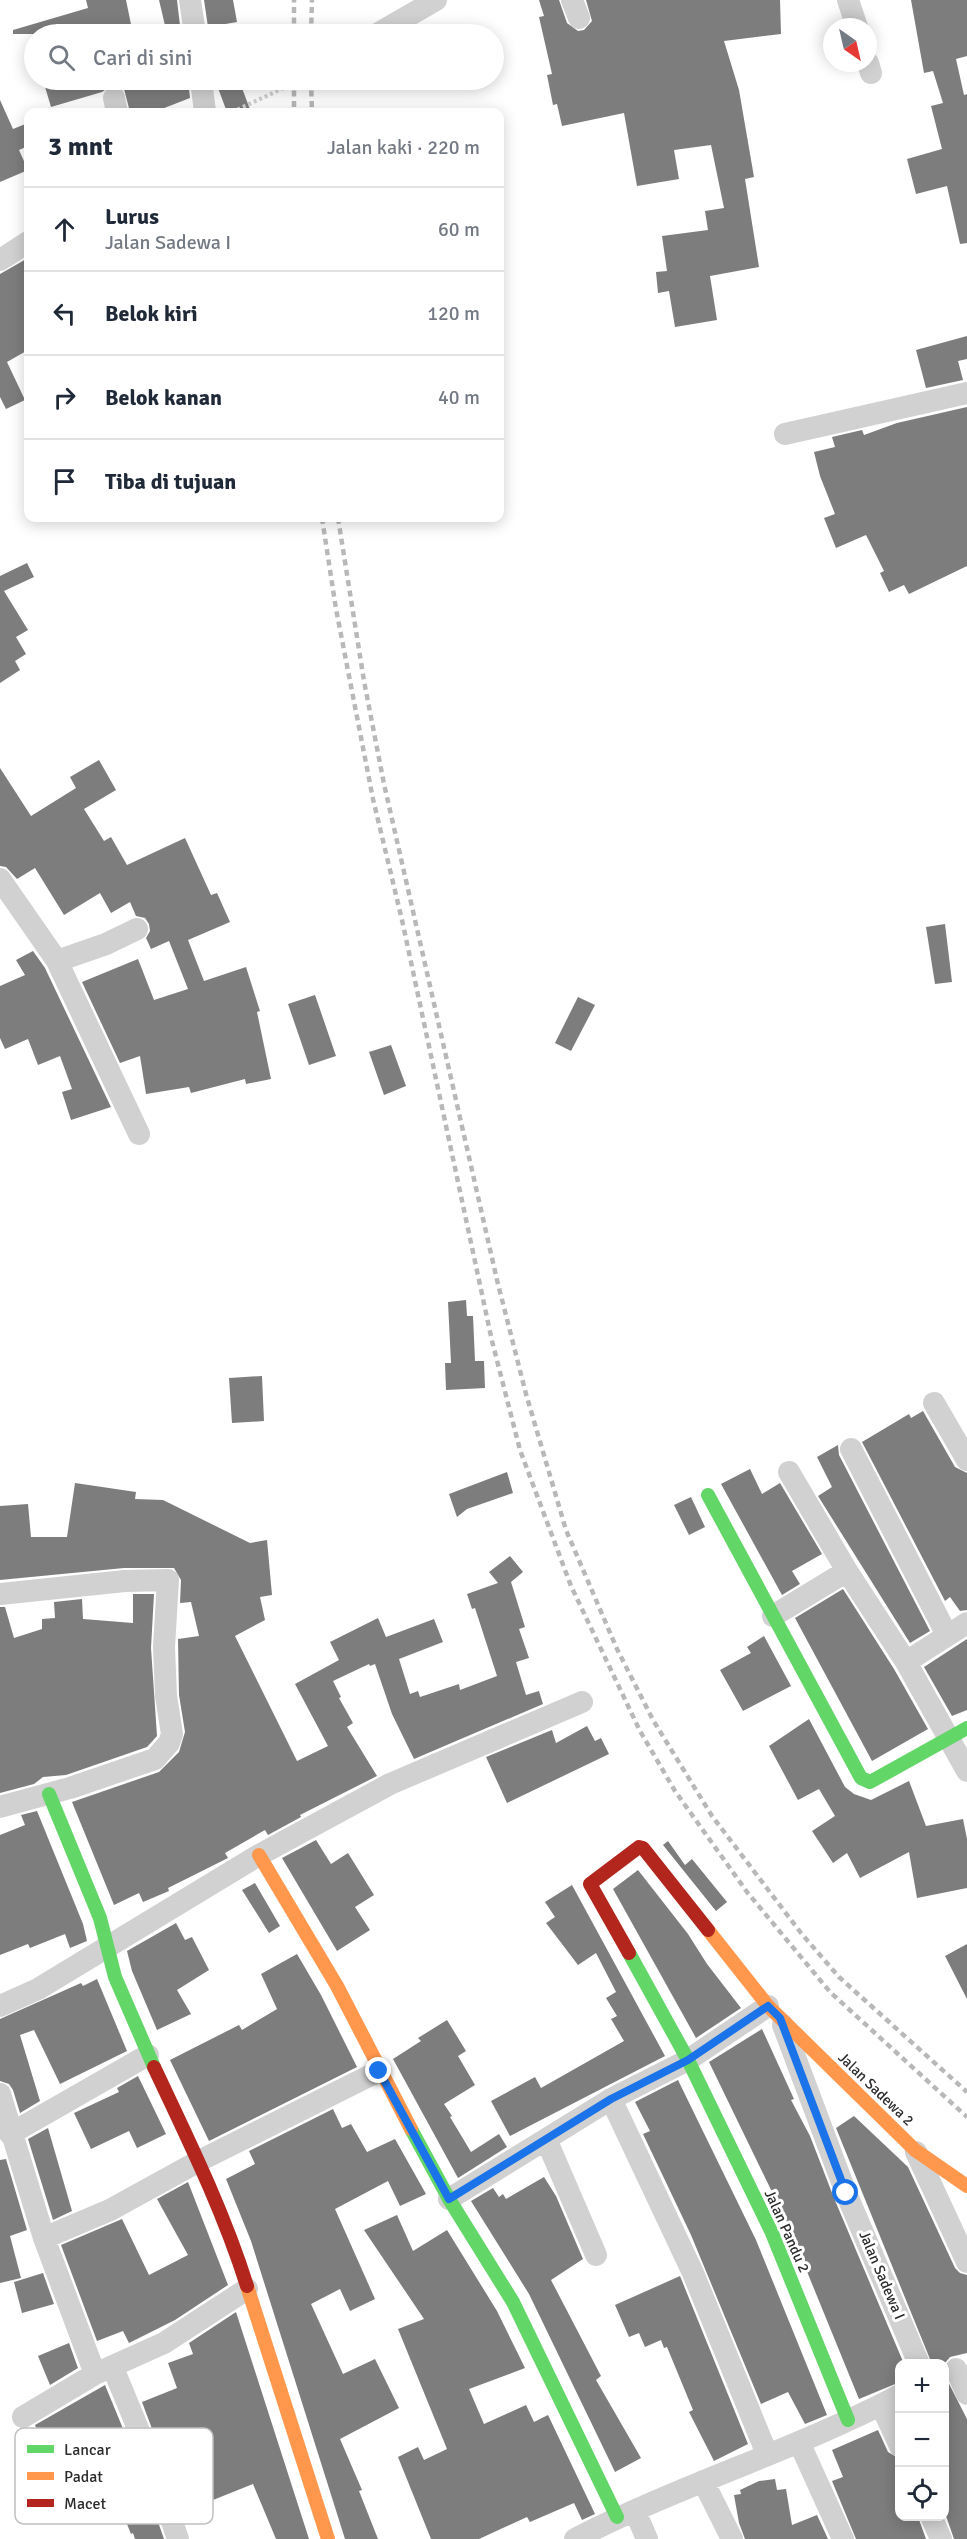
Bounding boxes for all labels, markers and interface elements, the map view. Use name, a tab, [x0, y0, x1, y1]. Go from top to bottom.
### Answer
north arrow	[823, 18, 877, 72]
search box	[24, 24, 504, 90]
icon: search	[45, 41, 78, 74]
text: Cari di sini	[93, 44, 193, 71]
text: 3 mnt	[48, 131, 113, 163]
text: Jalan kaki · 220 m	[327, 135, 480, 160]
text: Lurus	[105, 203, 159, 230]
icon: ahead	[48, 213, 81, 246]
text: 60 m	[438, 217, 480, 242]
text: Jalan Sadewa I	[105, 230, 231, 255]
icon: left	[48, 297, 81, 330]
text: Belok kiri	[105, 300, 198, 327]
text: 120 m	[427, 301, 480, 326]
icon: right	[48, 381, 81, 414]
text: Belok kanan	[105, 384, 222, 411]
text: 40 m	[438, 385, 480, 410]
icon: arrive	[48, 465, 81, 498]
text: Tiba di tujuan	[105, 468, 236, 495]
street label: Jalan Sadewa 2	[834, 2048, 918, 2130]
route end	[365, 2057, 391, 2083]
route start	[832, 2179, 858, 2205]
street label: Jalan Pandu 2	[761, 2187, 813, 2275]
street label: Jalan Sadewa I	[855, 2228, 909, 2322]
map controls	[895, 2359, 949, 2521]
button: +	[895, 2359, 949, 2413]
button: −	[895, 2413, 949, 2467]
legend	[15, 2428, 213, 2524]
text: Lancar	[64, 2440, 111, 2460]
text: Padat	[64, 2467, 103, 2487]
button: locate	[895, 2467, 949, 2521]
text: Macet	[64, 2494, 106, 2514]

